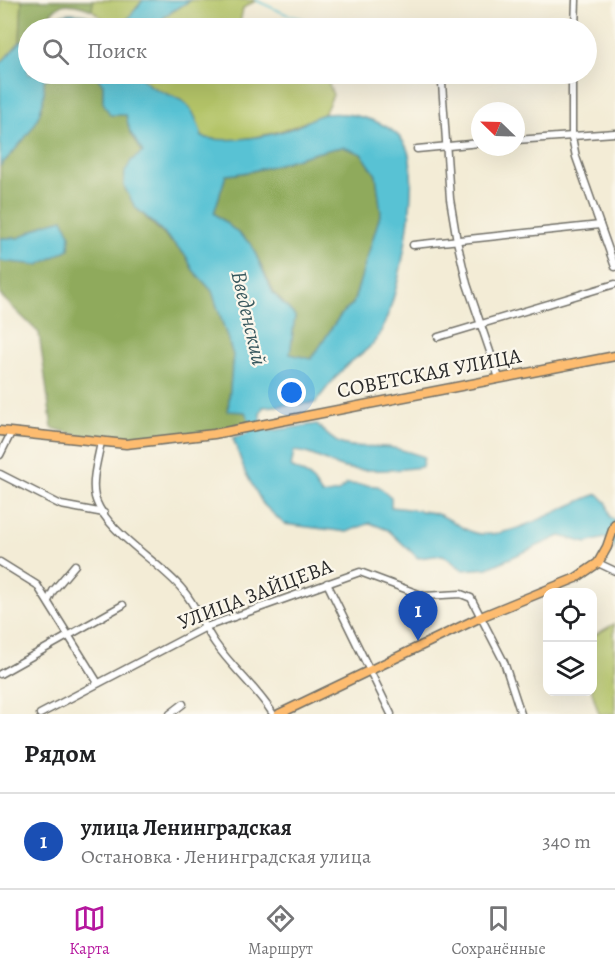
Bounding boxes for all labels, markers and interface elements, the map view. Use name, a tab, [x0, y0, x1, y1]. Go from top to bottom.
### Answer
search box	[18, 18, 597, 84]
icon: search	[39, 35, 72, 68]
text: Поиск	[87, 36, 147, 66]
north arrow	[471, 102, 525, 156]
water label: Введенский	[224, 268, 275, 369]
street label: СОВЕТСКАЯ УЛИЦА	[335, 341, 524, 405]
your location	[277, 378, 306, 407]
street label: УЛИЦА ЗАЙЦЕВА	[174, 551, 337, 636]
map controls	[543, 588, 597, 696]
button: locate	[543, 588, 597, 642]
pin: 1	[398, 592, 438, 641]
button: layers	[543, 642, 597, 696]
text: Рядом	[24, 736, 96, 771]
text: улица Ленинградская	[81, 813, 292, 843]
text: 1	[40, 828, 47, 855]
text: 340 m	[542, 828, 591, 855]
text: Остановка · Ленинградская улица	[81, 843, 371, 870]
tab: Карта	[69, 902, 110, 960]
tab: Маршрут	[248, 902, 313, 960]
tab: Сохранённые	[451, 902, 546, 960]

